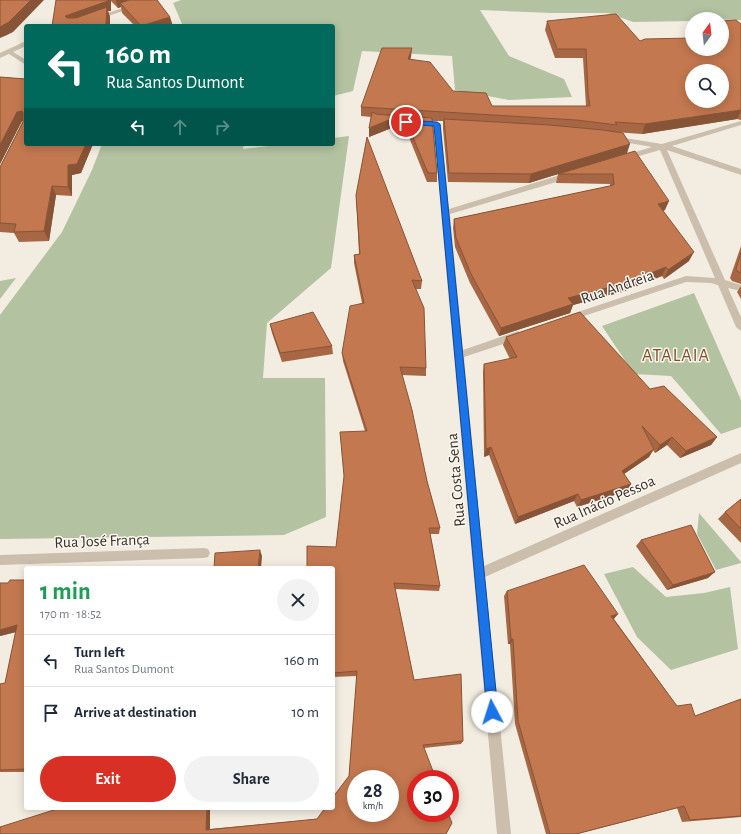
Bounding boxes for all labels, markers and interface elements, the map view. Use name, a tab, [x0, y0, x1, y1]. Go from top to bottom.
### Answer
north arrow	[685, 12, 729, 56]
map controls	[685, 12, 729, 108]
icon: left	[40, 40, 92, 92]
text: 160 m	[106, 41, 171, 69]
button: search	[685, 64, 729, 108]
text: Rua Santos Dumont	[106, 74, 244, 92]
pin	[389, 105, 423, 139]
icon: arrive	[395, 111, 417, 133]
icon: left	[127, 116, 149, 138]
icon: ahead	[169, 116, 191, 138]
icon: right	[211, 116, 233, 138]
street label: Rua Andreia	[579, 267, 656, 307]
district label: ATALAIA	[642, 347, 710, 365]
street label: Rua Costa Sena	[444, 432, 468, 527]
street label: Rua Inácio Pessoa	[551, 472, 658, 531]
street label: Rua José França	[54, 531, 150, 551]
button: close	[277, 579, 319, 621]
text: 1 min	[40, 580, 91, 604]
text: 170 m · 18:52	[40, 608, 102, 621]
text: Turn left	[74, 645, 125, 660]
icon: left	[40, 650, 62, 672]
text: 160 m	[284, 653, 319, 668]
text: Rua Santos Dumont	[74, 663, 174, 676]
position arrow	[471, 691, 513, 733]
icon: arrive	[40, 702, 62, 724]
text: Arrive at destination	[74, 705, 197, 720]
text: 10 m	[291, 705, 319, 720]
button: Exit	[40, 756, 176, 802]
button: Share	[184, 756, 319, 802]
speed limit sign: 30	[407, 770, 459, 822]
text: 28	[363, 781, 383, 801]
text: km/h	[363, 801, 383, 811]

